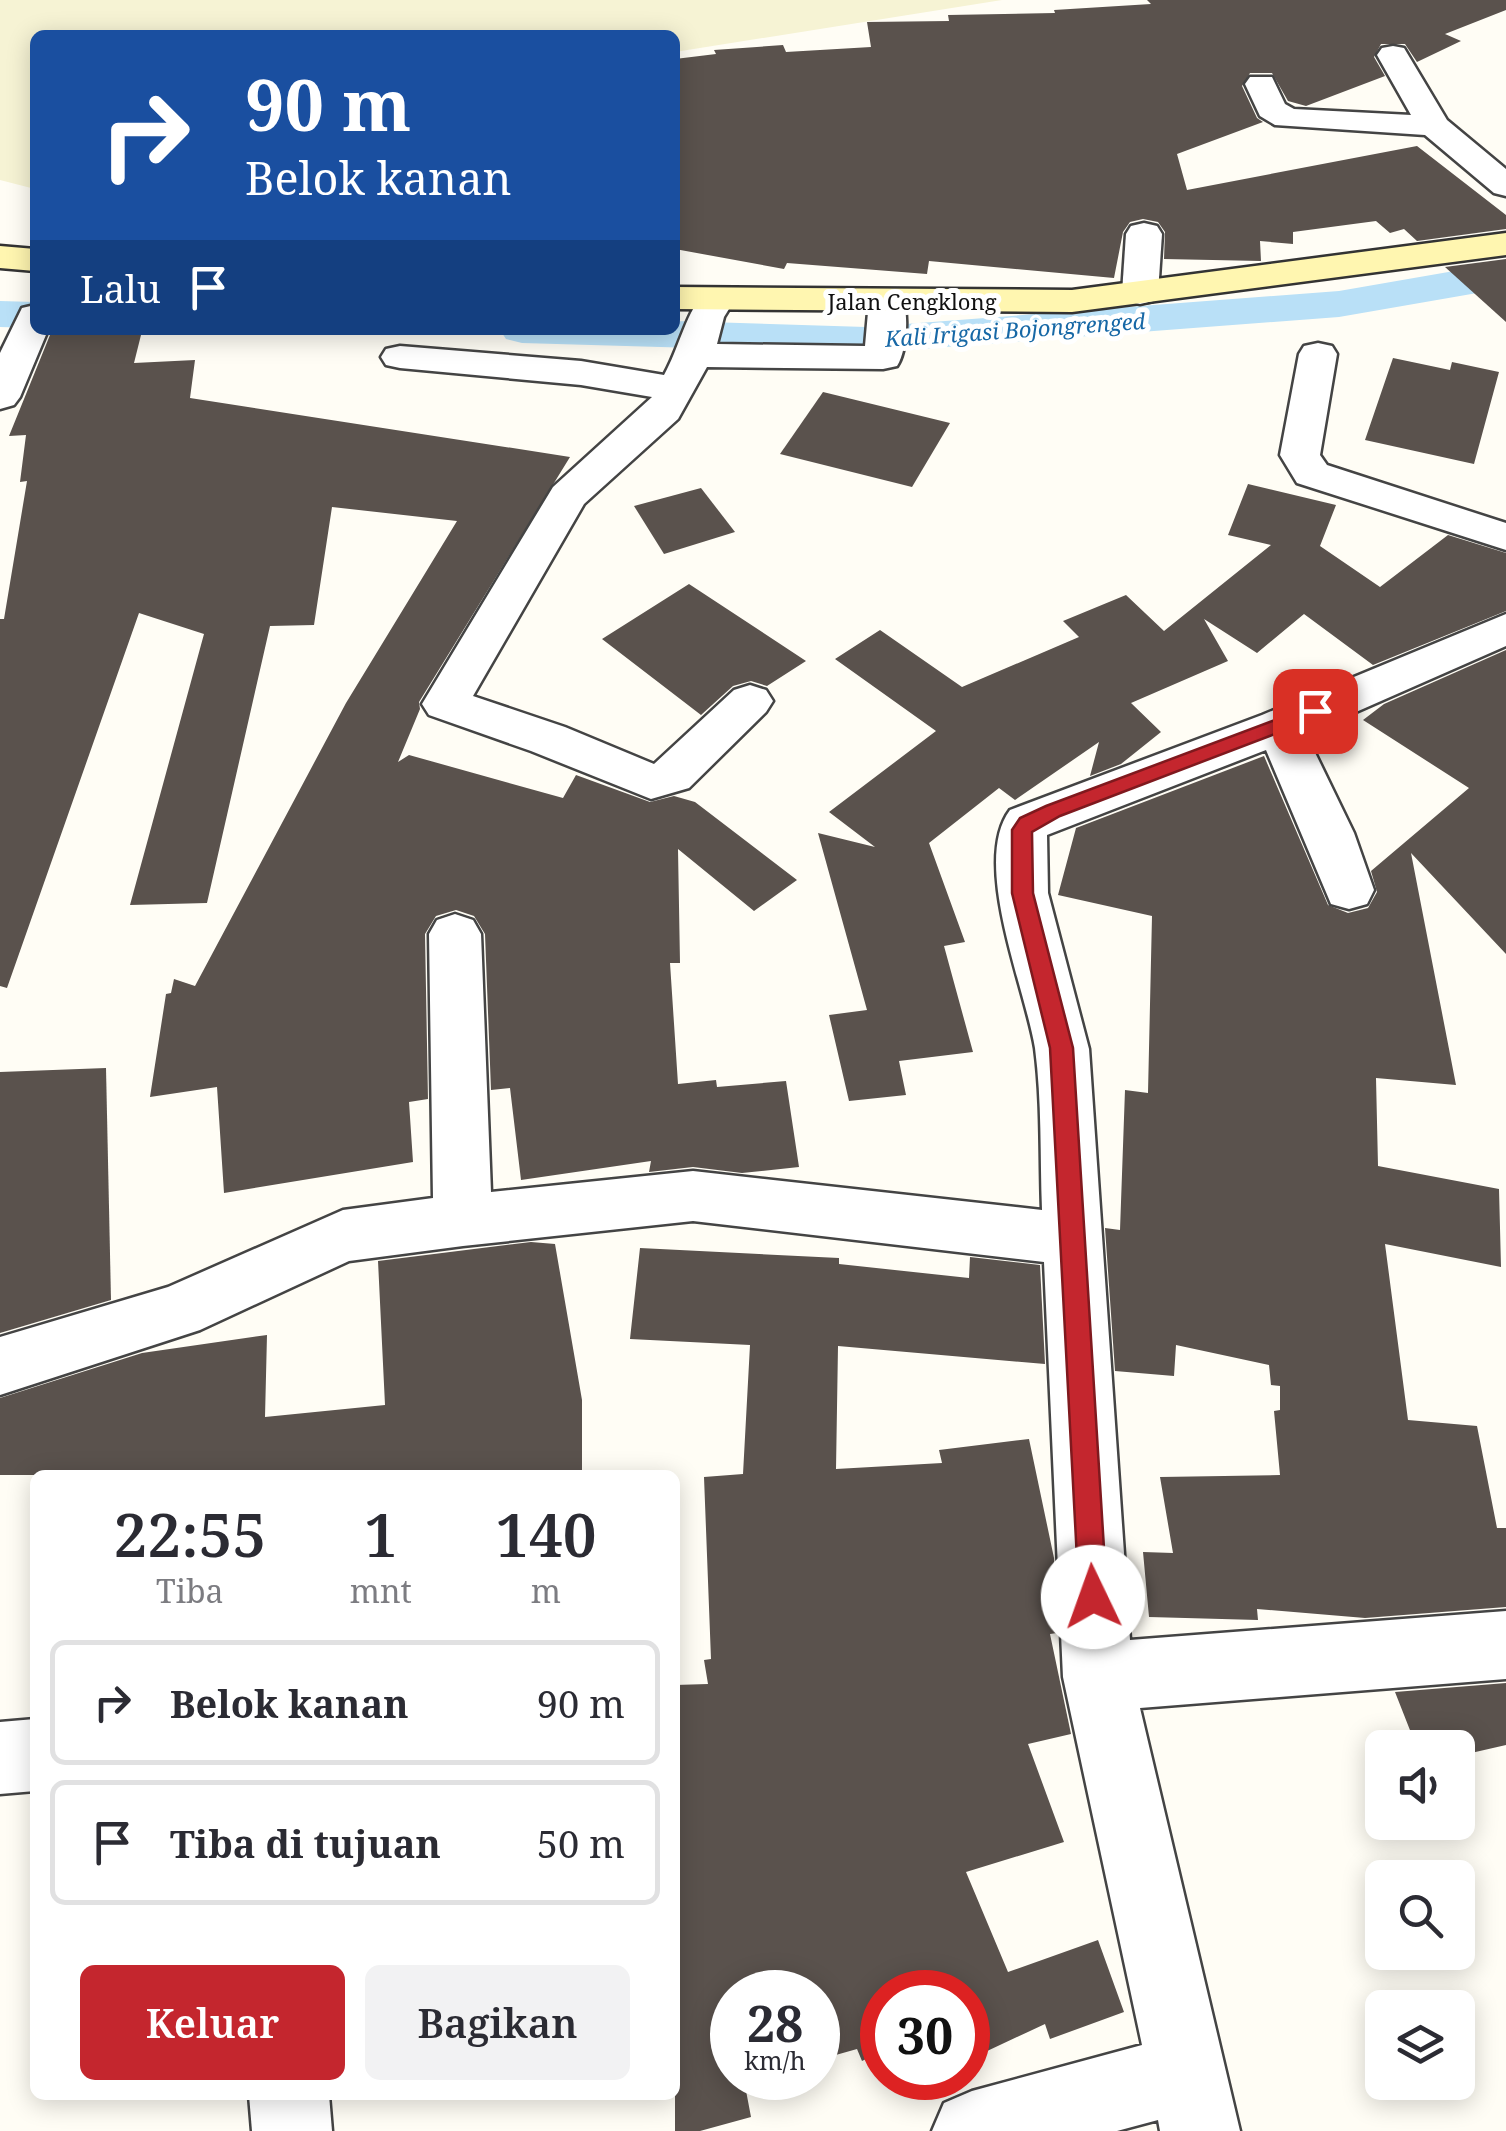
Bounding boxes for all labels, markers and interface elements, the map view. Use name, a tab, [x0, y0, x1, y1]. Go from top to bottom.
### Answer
text: 90 m	[245, 56, 411, 152]
icon: right	[80, 70, 210, 200]
text: Belok kanan	[245, 147, 512, 208]
icon: arrive	[181, 260, 236, 315]
text: Lalu	[80, 262, 161, 314]
street label: Jalan Cengklong	[826, 286, 997, 316]
water label: Kali Irigasi Bojongrenged	[883, 305, 1147, 353]
pin	[1273, 669, 1358, 754]
icon: arrive	[1288, 684, 1343, 739]
text: 22:55	[113, 1493, 266, 1575]
text: 1	[364, 1493, 398, 1575]
text: 140	[495, 1493, 597, 1575]
position arrow	[1041, 1545, 1145, 1649]
text: Tiba	[156, 1569, 224, 1612]
text: mnt	[350, 1569, 412, 1612]
text: m	[531, 1569, 561, 1612]
icon: right	[85, 1675, 140, 1730]
text: Belok kanan	[170, 1677, 409, 1729]
text: 90 m	[537, 1677, 625, 1729]
map controls	[1365, 1730, 1475, 2100]
button: sound	[1365, 1730, 1475, 1840]
icon: arrive	[85, 1815, 140, 1870]
text: Tiba di tujuan	[170, 1817, 441, 1869]
text: 50 m	[537, 1817, 625, 1869]
button: search	[1365, 1860, 1475, 1970]
button: Keluar	[80, 1965, 345, 2080]
button: Bagikan	[365, 1965, 630, 2080]
speed limit sign: 30	[860, 1970, 990, 2100]
text: 28	[747, 1989, 803, 2057]
button: layers	[1365, 1990, 1475, 2100]
text: km/h	[744, 2043, 806, 2077]

